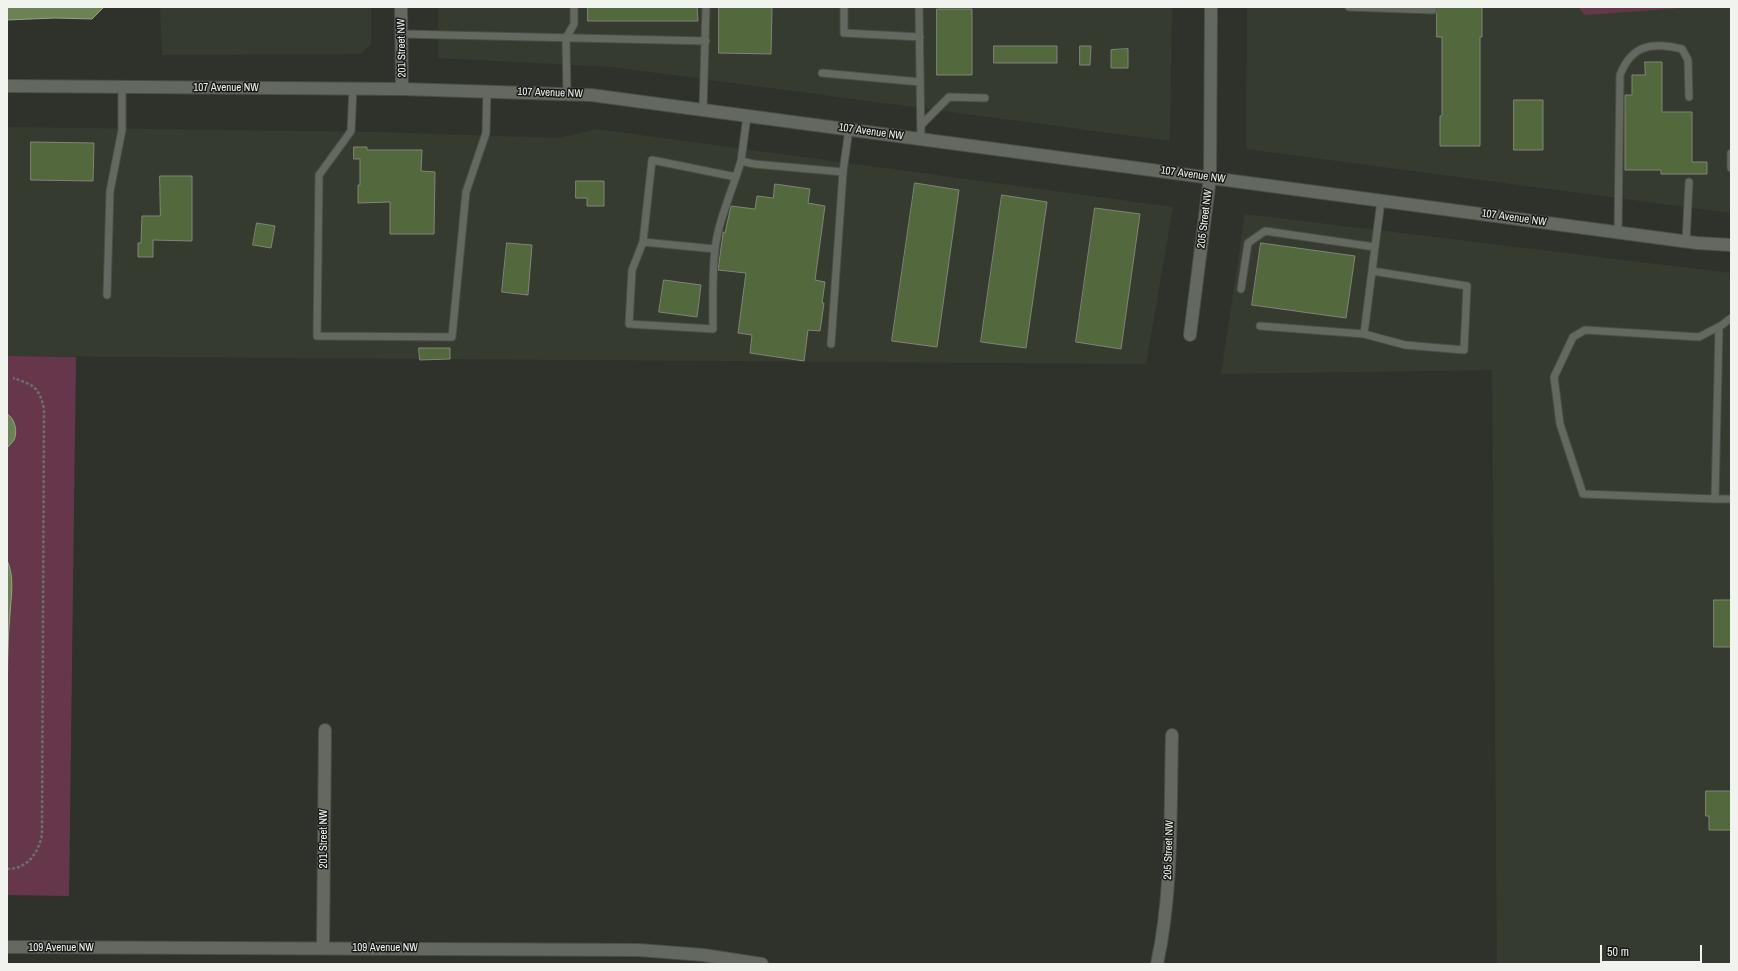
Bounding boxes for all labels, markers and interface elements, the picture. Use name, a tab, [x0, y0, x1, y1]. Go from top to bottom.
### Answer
street label: 201 Street NW	[395, 18, 409, 78]
street label: 107 Avenue NW	[193, 81, 259, 95]
street label: 107 Avenue NW	[517, 85, 583, 101]
street label: 107 Avenue NW	[838, 121, 904, 143]
street label: 107 Avenue NW	[1160, 164, 1226, 186]
street label: 205 Street NW	[1195, 189, 1215, 249]
street label: 107 Avenue NW	[1481, 207, 1547, 229]
street label: 201 Street NW	[317, 809, 331, 869]
street label: 205 Street NW	[1161, 820, 1177, 880]
scale bar	[1602, 937, 1704, 963]
street label: 109 Avenue NW	[28, 941, 94, 955]
street label: 109 Avenue NW	[352, 941, 418, 955]
text: 50 m	[1607, 944, 1629, 960]

